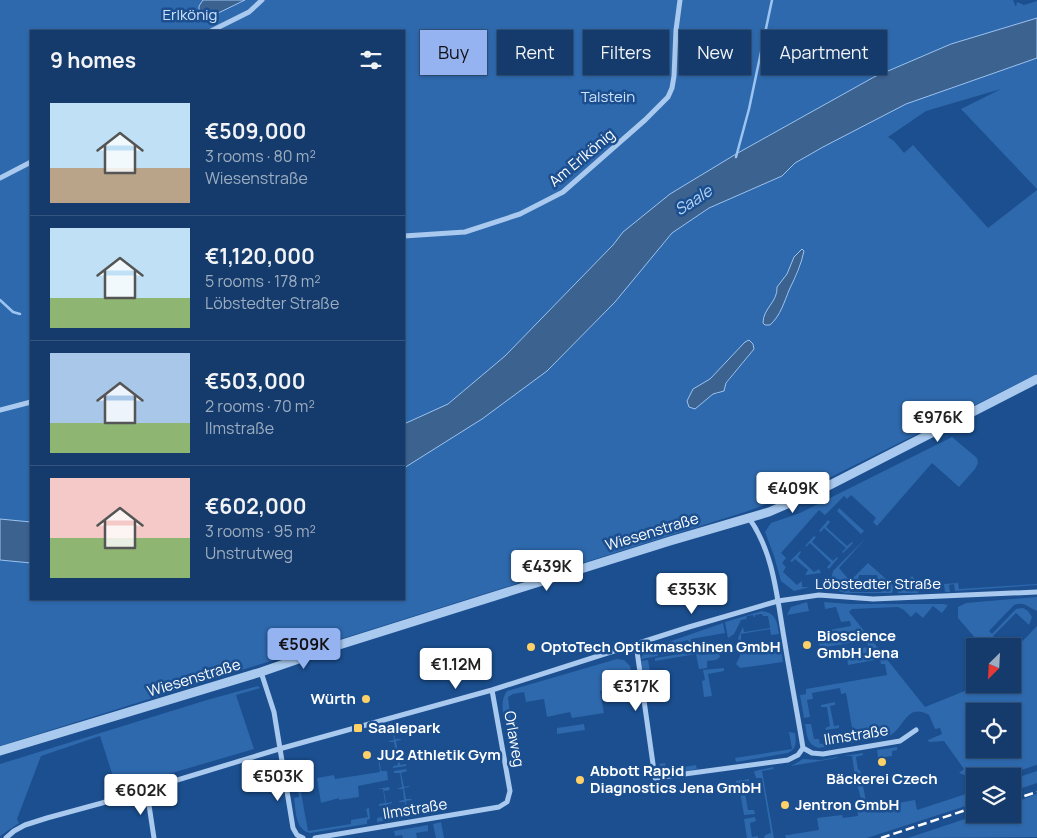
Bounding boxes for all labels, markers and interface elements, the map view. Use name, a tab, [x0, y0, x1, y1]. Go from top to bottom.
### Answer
park label: Erlkönig	[163, 4, 217, 25]
chip: Buy	[420, 30, 487, 75]
chip: Rent	[497, 30, 573, 75]
chip: Filters	[583, 30, 669, 75]
chip: New	[679, 30, 751, 75]
chip: Apartment	[761, 30, 887, 75]
text: 9 homes	[50, 46, 136, 74]
icon: filters	[357, 46, 385, 74]
park label: Talstein	[581, 86, 635, 107]
text: €509,000	[205, 117, 306, 145]
icon: home	[90, 123, 150, 183]
street label: Am Erlkönig	[544, 124, 619, 191]
text: 3 rooms · 80 m²	[205, 145, 316, 167]
text: Wiesenstraße	[205, 167, 308, 189]
water label: Saale	[670, 179, 717, 220]
text: €1,120,000	[205, 242, 315, 270]
icon: home	[90, 248, 150, 308]
text: 5 rooms · 178 m²	[205, 270, 321, 292]
text: Löbstedter Straße	[205, 292, 339, 314]
text: €503,000	[205, 367, 306, 395]
icon: home	[90, 373, 150, 433]
text: 2 rooms · 70 m²	[205, 395, 315, 417]
pin: €976K	[903, 400, 973, 443]
text: €976K	[913, 406, 963, 428]
text: Ilmstraße	[205, 417, 274, 439]
pin: €409K	[758, 472, 828, 514]
text: €409K	[767, 477, 819, 499]
text: €602,000	[205, 492, 307, 520]
icon: home	[90, 498, 150, 558]
street label: Wiesenstraße	[603, 507, 701, 556]
text: 3 rooms · 95 m²	[205, 520, 316, 542]
text: Unstrutweg	[205, 542, 293, 564]
pin: €439K	[512, 550, 582, 592]
text: €439K	[522, 555, 572, 577]
pin: €353K	[657, 572, 727, 615]
street label: Löbstedter Straße	[815, 573, 941, 594]
text: €353K	[667, 578, 717, 600]
place label: Bioscience GmbH Jena	[817, 625, 899, 663]
pin: €509K	[269, 628, 339, 670]
text: €509K	[278, 633, 330, 655]
place label: OptoTech Optikmaschinen GmbH	[541, 636, 781, 657]
north arrow	[966, 638, 1021, 692]
map controls	[966, 638, 1021, 823]
marker: Bioscience GmbH Jena	[801, 639, 813, 651]
marker: OptoTech Optikmaschinen GmbH	[525, 641, 537, 653]
pin: €1.12M	[415, 648, 497, 690]
street label: Wiesenstraße	[145, 653, 243, 702]
text: €1.12M	[431, 653, 481, 675]
pin: €317K	[601, 670, 671, 712]
text: €317K	[613, 675, 659, 697]
place label: Würth	[311, 688, 356, 709]
marker: Würth	[360, 693, 372, 705]
button: locate	[966, 703, 1021, 758]
street label: Orlaweg	[499, 709, 530, 769]
place label: Saalepark	[368, 717, 441, 738]
street label: Ilmstraße	[822, 719, 890, 750]
marker: Saalepark	[352, 722, 364, 734]
place label: JU2 Athletik Gym	[377, 744, 501, 765]
marker: JU2 Athletik Gym	[361, 749, 373, 761]
marker: Bäckerei Czech	[876, 756, 888, 768]
pin: €503K	[243, 760, 313, 802]
place label: Abbott Rapid Diagnostics Jena GmbH	[590, 760, 761, 798]
text: €503K	[253, 765, 303, 787]
place label: Bäckerei Czech	[826, 768, 938, 789]
button: layers	[966, 768, 1021, 823]
pin: €602K	[106, 774, 176, 816]
marker: Abbott Rapid Diagnostics Jena GmbH	[574, 774, 586, 786]
text: €602K	[115, 779, 167, 801]
street label: Ilmstraße	[381, 793, 449, 824]
place label: Jentron GmbH	[795, 794, 899, 815]
marker: Jentron GmbH	[779, 799, 791, 811]

